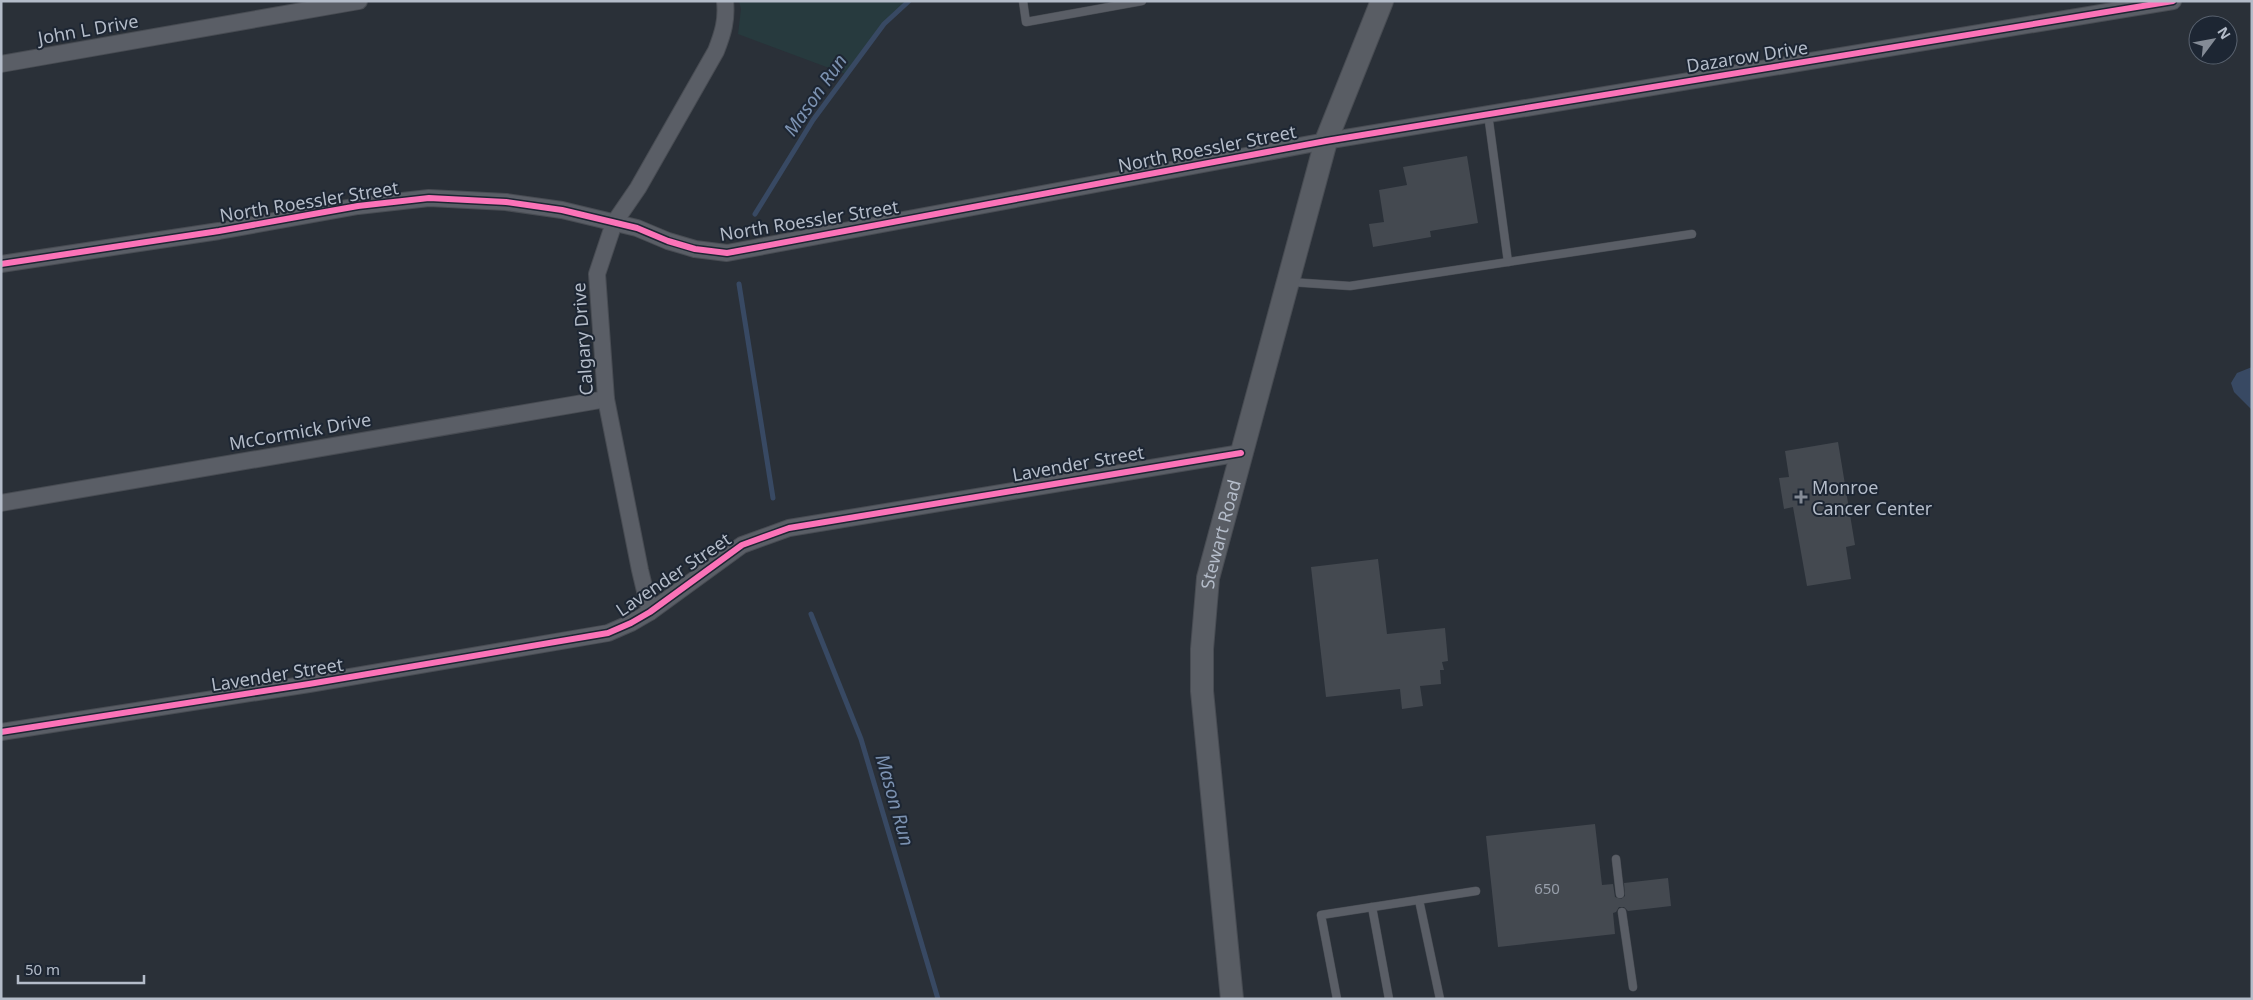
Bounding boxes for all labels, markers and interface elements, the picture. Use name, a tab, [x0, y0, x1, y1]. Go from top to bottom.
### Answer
street label: John L Drive	[34, 8, 140, 50]
north arrow	[2188, 15, 2238, 65]
text: N	[2213, 23, 2236, 43]
street label: Dazarow Drive	[1685, 35, 1809, 77]
water label: Mason Run	[777, 49, 853, 141]
street label: North Roessler Street	[1116, 119, 1299, 177]
street label: North Roessler Street	[218, 175, 401, 227]
street label: North Roessler Street	[718, 194, 901, 246]
street label: Calgary Drive	[566, 282, 598, 396]
street label: McCormick Drive	[227, 407, 373, 455]
street label: Lavender Street	[1010, 440, 1146, 486]
place label: Monroe Cancer Center	[1812, 475, 1933, 520]
street label: Stewart Road	[1195, 477, 1246, 590]
marker: Monroe Cancer Center	[1794, 490, 1808, 504]
street label: Lavender Street	[611, 526, 735, 621]
street label: Lavender Street	[209, 652, 345, 696]
water label: Mason Run	[869, 751, 921, 849]
house number: 650	[1534, 878, 1560, 898]
scale bar	[18, 952, 144, 984]
text: 50 m	[25, 959, 60, 979]

